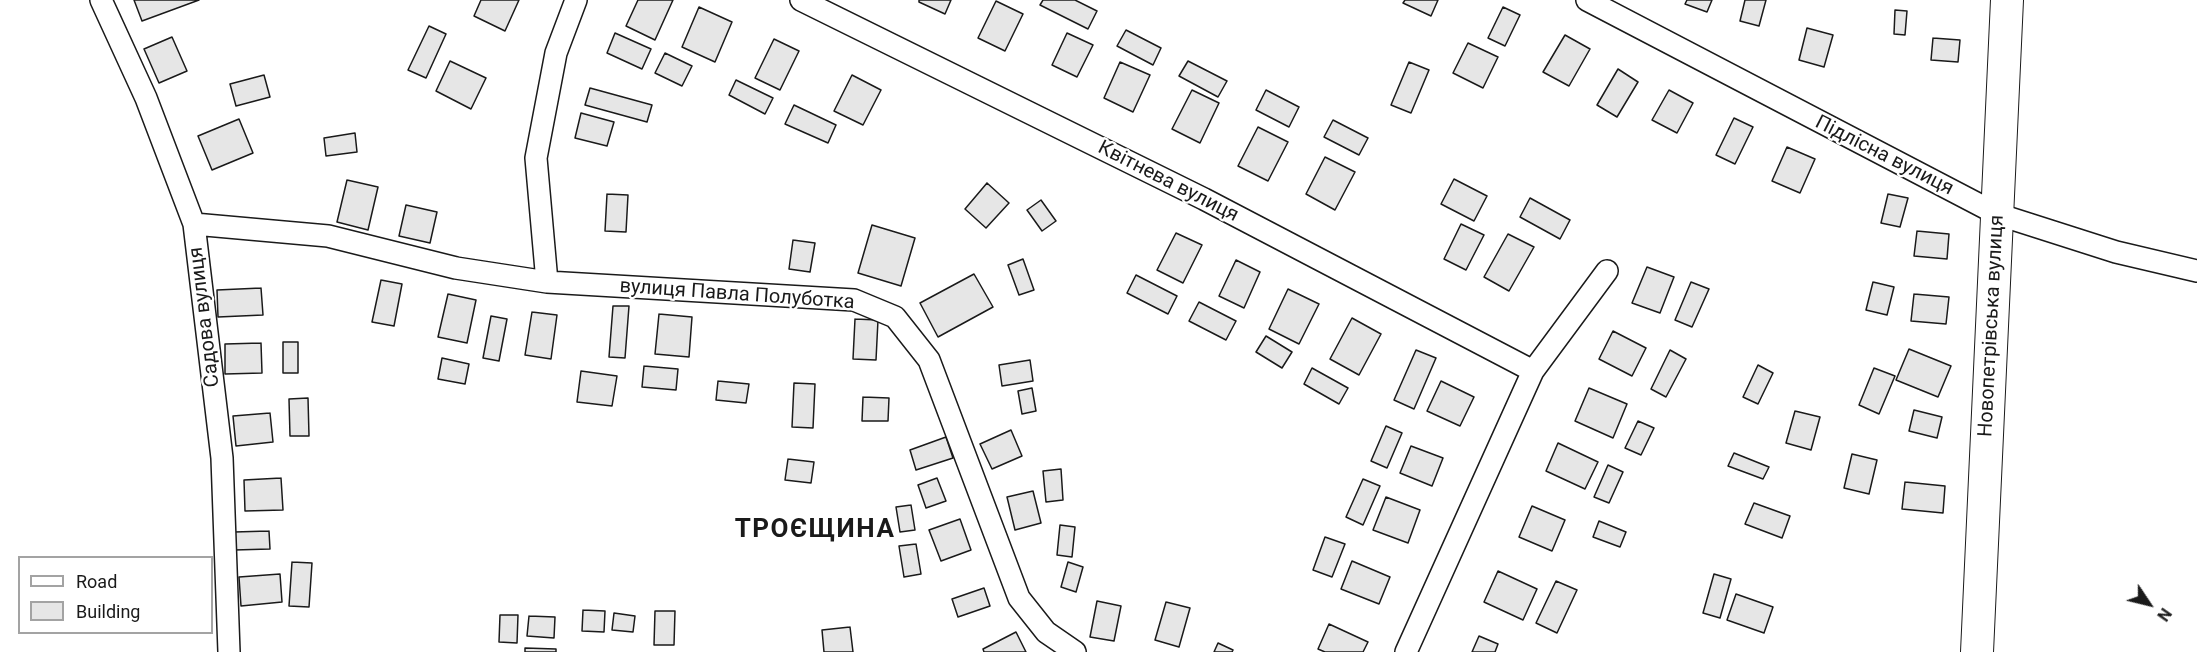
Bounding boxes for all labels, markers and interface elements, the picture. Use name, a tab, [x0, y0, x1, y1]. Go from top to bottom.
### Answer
street label: Підлісна вулиця	[1811, 111, 1957, 201]
street label: Квітнева вулиця	[1094, 136, 1242, 228]
street label: Новопетрівська вулиця	[1974, 214, 2010, 438]
street label: Садова вулиця	[184, 246, 226, 388]
street label: вулиця Павла Полуботка	[619, 275, 855, 315]
district label: ТРОЄЩИНА	[735, 514, 895, 546]
legend	[18, 556, 213, 634]
text: Road	[76, 571, 117, 592]
north arrow	[2119, 574, 2179, 634]
text: Building	[76, 601, 140, 622]
text: N	[2153, 605, 2175, 625]

